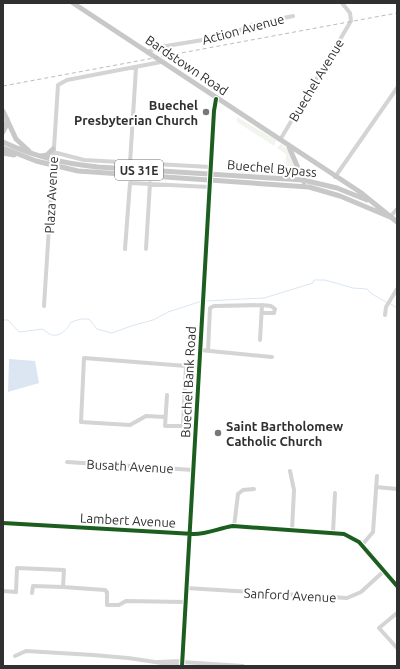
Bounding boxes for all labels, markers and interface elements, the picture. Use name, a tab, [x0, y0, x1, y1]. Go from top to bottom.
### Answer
street label: Action Avenue	[200, 11, 286, 47]
street label: Bardstown Road	[143, 32, 231, 98]
street label: Buechel Avenue	[286, 36, 346, 124]
place label: Buechel Presbyterian Church	[74, 98, 198, 127]
marker: Buechel Presbyterian Church	[201, 107, 211, 117]
street label: Plaza Avenue	[42, 156, 60, 234]
street label: Buechel Bypass	[227, 157, 318, 179]
road number: US 31E	[115, 160, 163, 180]
street label: Buechel Bank Road	[178, 326, 198, 438]
place label: Saint Bartholomew Catholic Church	[226, 419, 343, 448]
marker: Saint Bartholomew Catholic Church	[213, 428, 223, 438]
street label: Busath Avenue	[86, 457, 174, 475]
street label: Lambert Avenue	[80, 510, 176, 530]
street label: Sanford Avenue	[243, 586, 337, 604]

